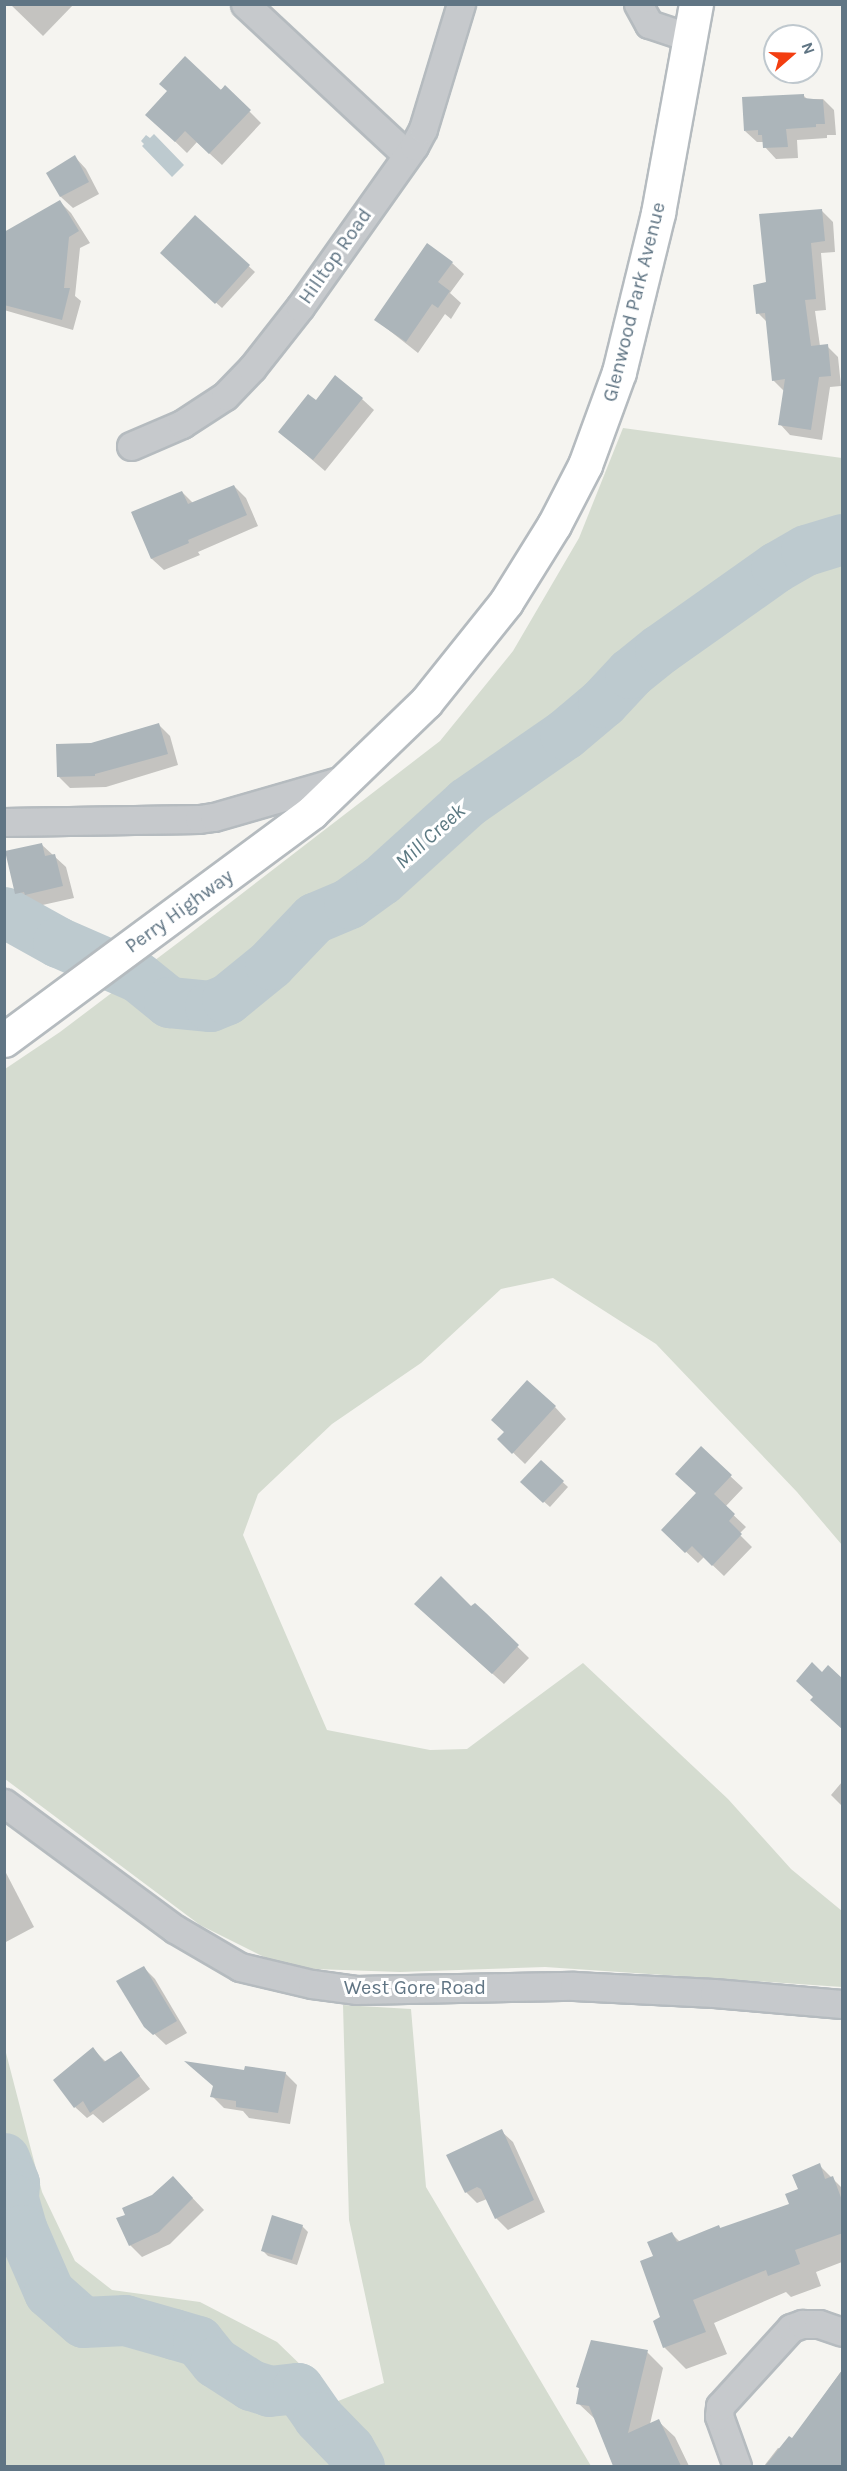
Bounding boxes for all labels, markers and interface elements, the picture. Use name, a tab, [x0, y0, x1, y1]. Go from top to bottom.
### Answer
north arrow	[763, 24, 823, 84]
text: N	[798, 40, 819, 57]
street label: Glenwood Park Avenue	[598, 200, 670, 404]
street label: Hilltop Road	[293, 203, 377, 309]
water label: Mill Creek	[390, 798, 470, 874]
street label: Perry Highway	[120, 864, 238, 958]
street label: West Gore Road	[344, 1975, 486, 1999]

